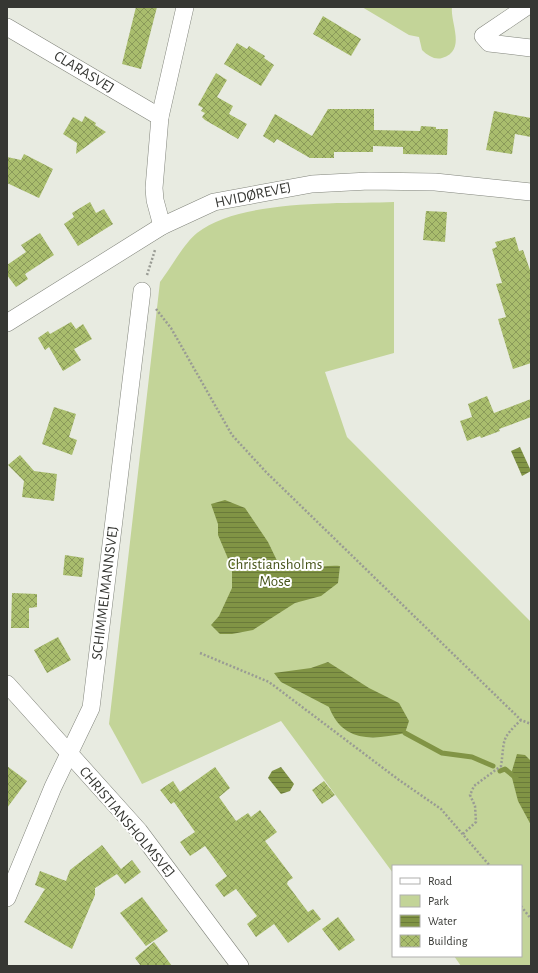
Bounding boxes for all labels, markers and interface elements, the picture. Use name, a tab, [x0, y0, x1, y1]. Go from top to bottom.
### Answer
street label: CLARASVEJ	[51, 48, 117, 96]
street label: HVIDØREVEJ	[213, 180, 293, 210]
street label: SCHIMMELMANNSVEJ	[89, 525, 121, 661]
park label: Christiansholms Mose	[228, 557, 322, 589]
street label: CHRISTIANSHOLMSVEJ	[76, 764, 178, 880]
legend	[392, 865, 522, 957]
text: Road	[428, 875, 452, 887]
text: Park	[428, 895, 449, 907]
text: Water	[428, 915, 457, 927]
text: Building	[428, 935, 468, 947]

